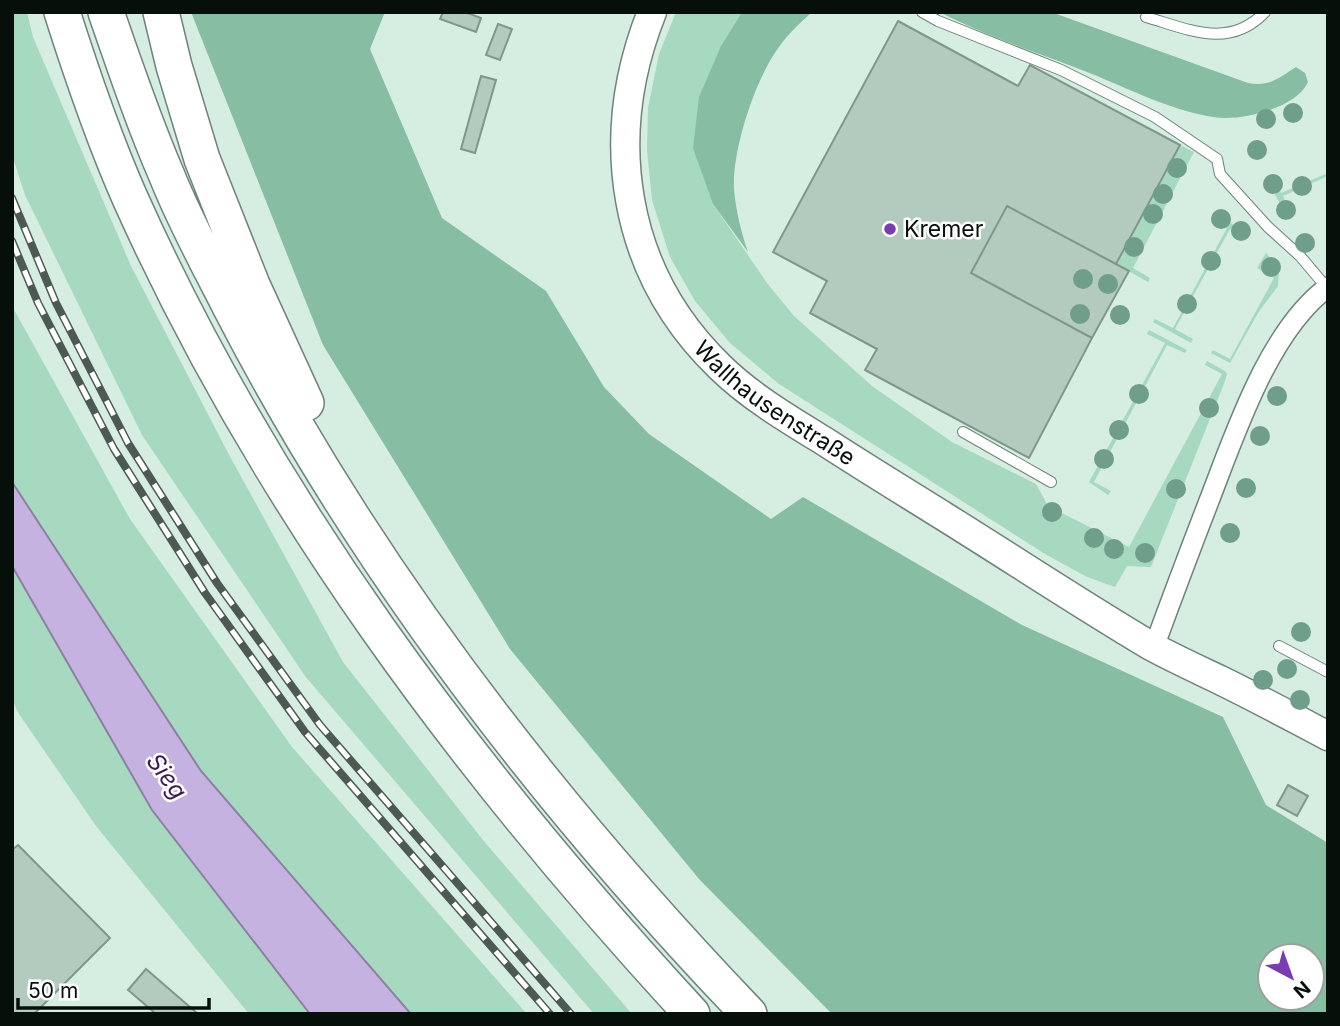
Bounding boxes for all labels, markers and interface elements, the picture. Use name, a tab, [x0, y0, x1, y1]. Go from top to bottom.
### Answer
place label: Kremer	[904, 215, 984, 243]
marker: Kremer	[882, 221, 898, 237]
street label: Wallhausenstraße	[688, 335, 861, 471]
water label: Sieg	[141, 747, 193, 805]
north arrow	[1256, 942, 1326, 1012]
scale bar	[18, 967, 208, 1011]
text: N	[1289, 976, 1315, 1003]
text: 50 m	[28, 978, 78, 1003]

